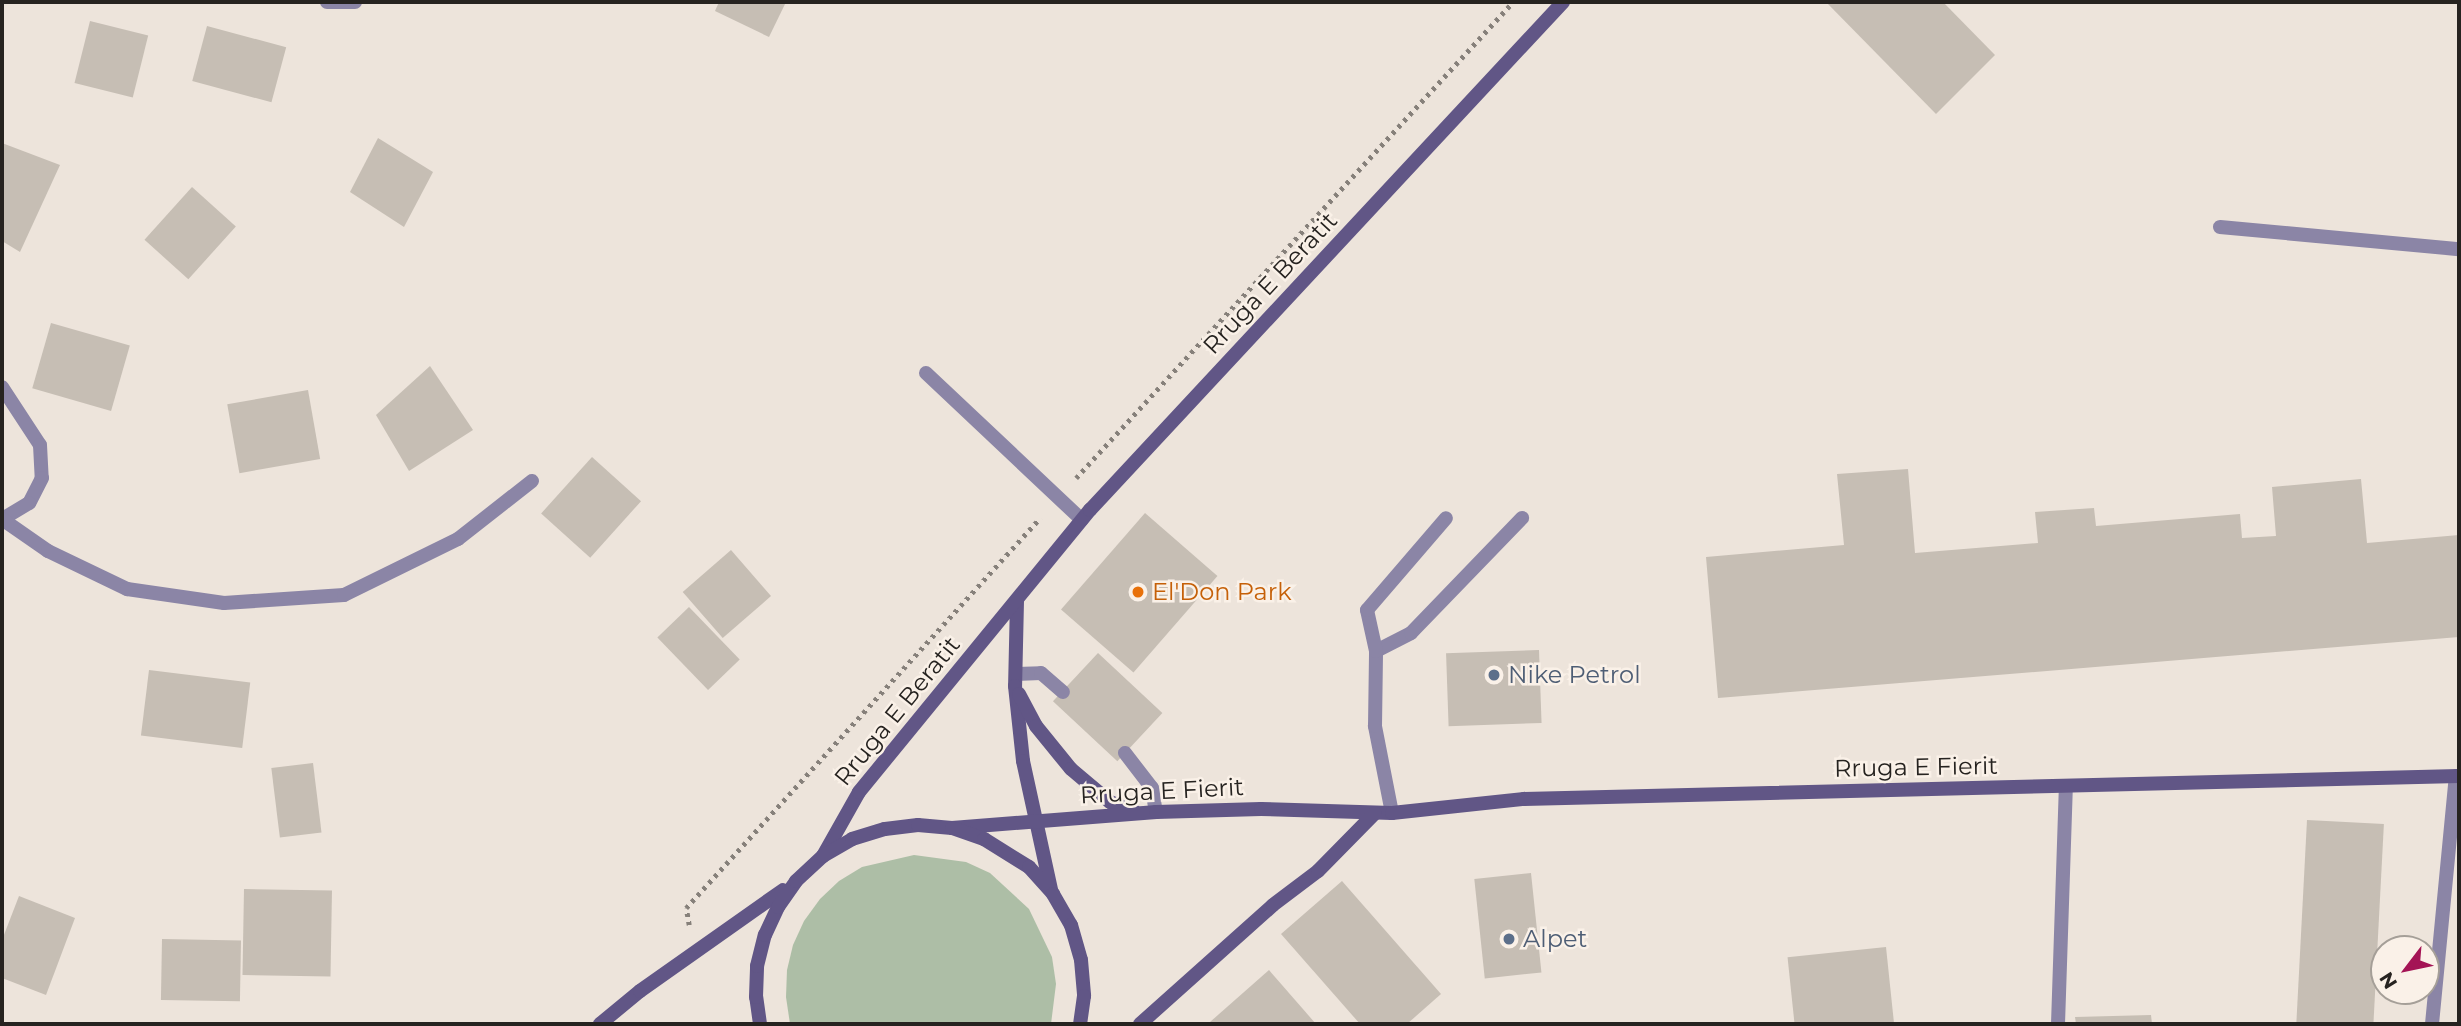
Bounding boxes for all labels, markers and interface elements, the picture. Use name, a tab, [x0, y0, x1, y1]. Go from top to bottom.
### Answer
street label: Rruga E Beratit	[1197, 206, 1343, 360]
place label: El'Don Park	[1152, 578, 1292, 606]
marker: El'Don Park	[1130, 584, 1146, 600]
street label: Rruga E Beratit	[828, 631, 966, 791]
place label: Nike Petrol	[1508, 661, 1641, 689]
marker: Nike Petrol	[1486, 667, 1502, 683]
street label: Rruga E Fierit	[1834, 751, 1998, 783]
street label: Rruga E Fierit	[1079, 772, 1245, 810]
place label: Alpet	[1523, 925, 1587, 953]
marker: Alpet	[1501, 931, 1517, 947]
north arrow	[2370, 935, 2440, 1005]
text: N	[2375, 968, 2402, 993]

